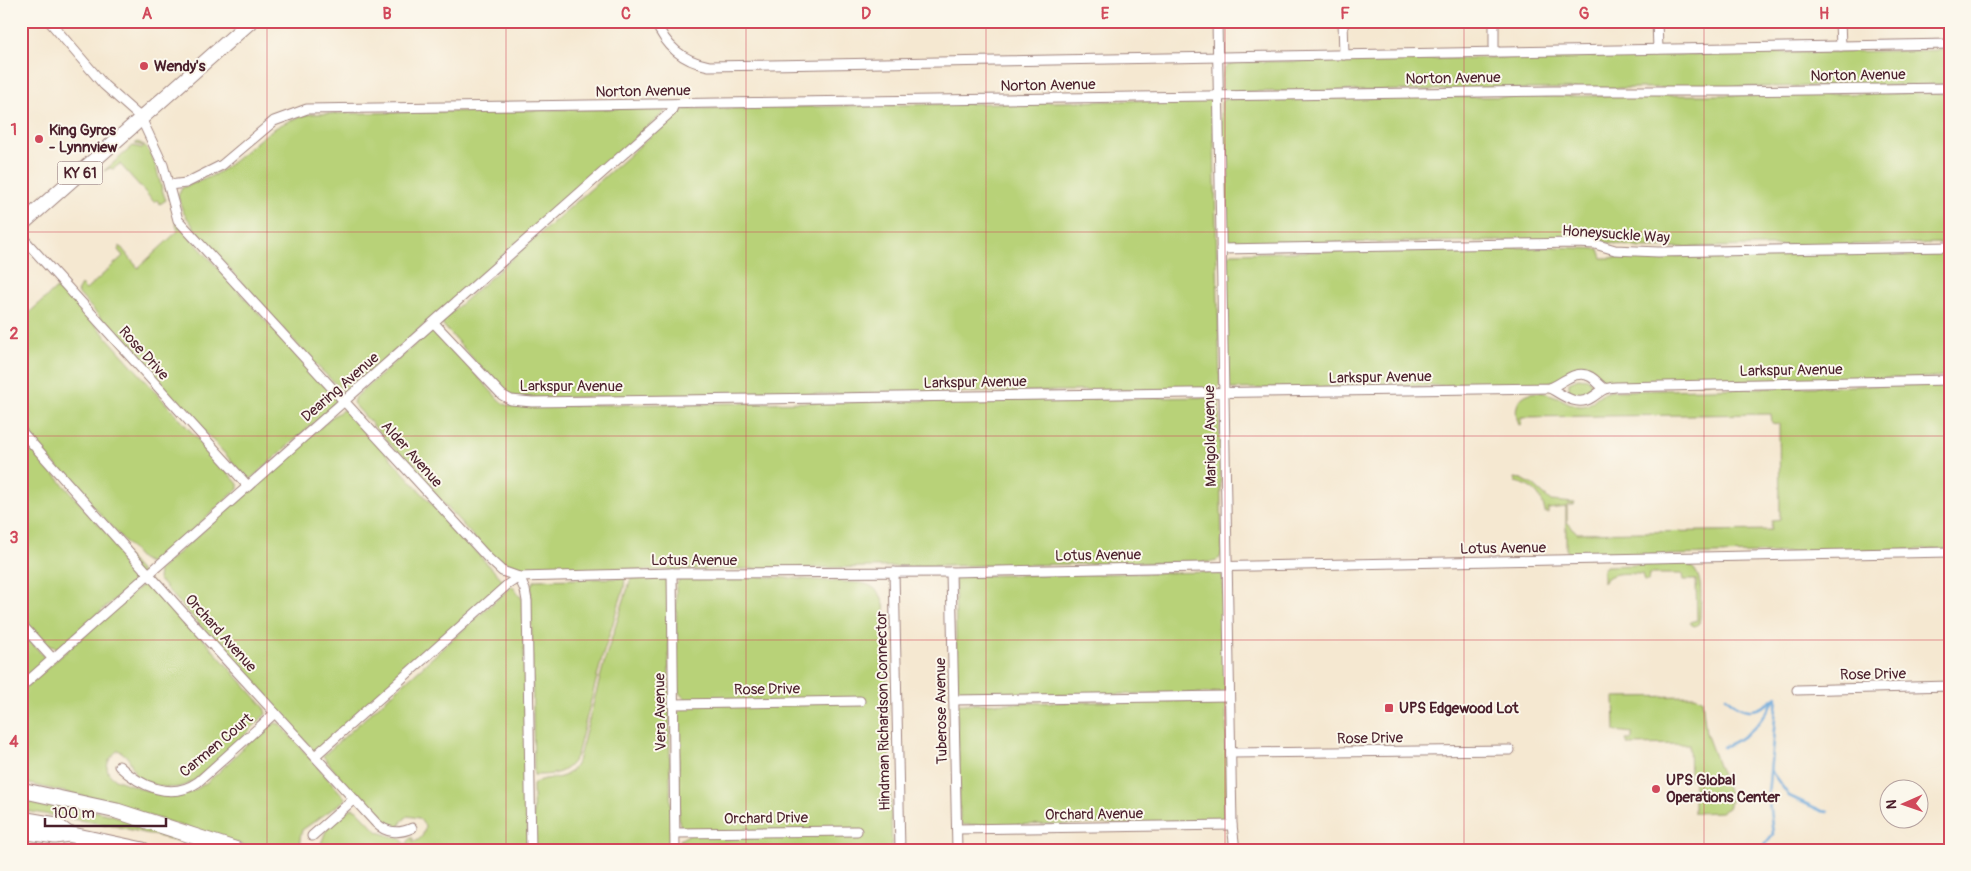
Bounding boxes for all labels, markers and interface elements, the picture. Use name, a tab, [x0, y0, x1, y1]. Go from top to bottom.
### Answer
text: A	[142, 4, 153, 24]
text: B	[382, 4, 392, 24]
text: C	[621, 4, 631, 24]
text: D	[861, 4, 871, 24]
text: E	[1101, 4, 1110, 24]
text: F	[1340, 4, 1350, 24]
text: G	[1579, 4, 1590, 24]
text: H	[1819, 4, 1829, 24]
place label: Wendy's	[154, 57, 206, 76]
marker: Wendy's	[138, 60, 150, 72]
street label: Norton Avenue	[1810, 65, 1906, 86]
street label: Norton Avenue	[1405, 68, 1501, 89]
street label: Norton Avenue	[1000, 75, 1096, 96]
street label: Norton Avenue	[595, 81, 691, 102]
text: 1	[11, 120, 17, 140]
place label: King Gyros - Lynnview	[49, 121, 118, 157]
marker: King Gyros - Lynnview	[33, 133, 45, 145]
road number: KY 61	[58, 162, 102, 184]
street label: Honeysuckle Way	[1561, 221, 1671, 248]
street label: Rose Drive	[114, 322, 173, 385]
text: 2	[10, 324, 19, 344]
street label: Dearing Avenue	[297, 348, 384, 426]
street label: Larkspur Avenue	[1739, 360, 1843, 381]
street label: Larkspur Avenue	[1328, 367, 1432, 388]
street label: Larkspur Avenue	[923, 372, 1027, 393]
street label: Larkspur Avenue	[519, 377, 623, 396]
street label: Marigold Avenue	[1200, 384, 1221, 487]
street label: Alder Avenue	[377, 417, 447, 492]
text: 3	[10, 528, 19, 548]
street label: Lotus Avenue	[1460, 538, 1547, 559]
street label: Lotus Avenue	[1055, 545, 1142, 566]
street label: Lotus Avenue	[651, 551, 738, 570]
street label: Orchard Avenue	[181, 590, 261, 677]
street label: Hindman Richardson Connector	[872, 610, 895, 811]
street label: Tuberose Avenue	[931, 657, 952, 765]
street label: Rose Drive	[1840, 664, 1907, 685]
street label: Vera Avenue	[650, 672, 671, 751]
street label: Rose Drive	[734, 679, 801, 700]
place label: UPS Edgewood Lot	[1399, 699, 1520, 718]
marker: UPS Edgewood Lot	[1383, 702, 1395, 714]
street label: Carmen Court	[176, 709, 258, 782]
street label: Rose Drive	[1337, 728, 1404, 749]
text: 4	[9, 732, 19, 752]
place label: UPS Global Operations Center	[1666, 771, 1781, 807]
north arrow	[1878, 778, 1928, 828]
marker: UPS Global Operations Center	[1650, 783, 1662, 795]
scale bar	[45, 796, 166, 828]
text: N	[1883, 799, 1900, 809]
text: 100 m	[52, 804, 95, 823]
street label: Orchard Avenue	[1045, 804, 1144, 825]
street label: Orchard Drive	[724, 808, 809, 829]

